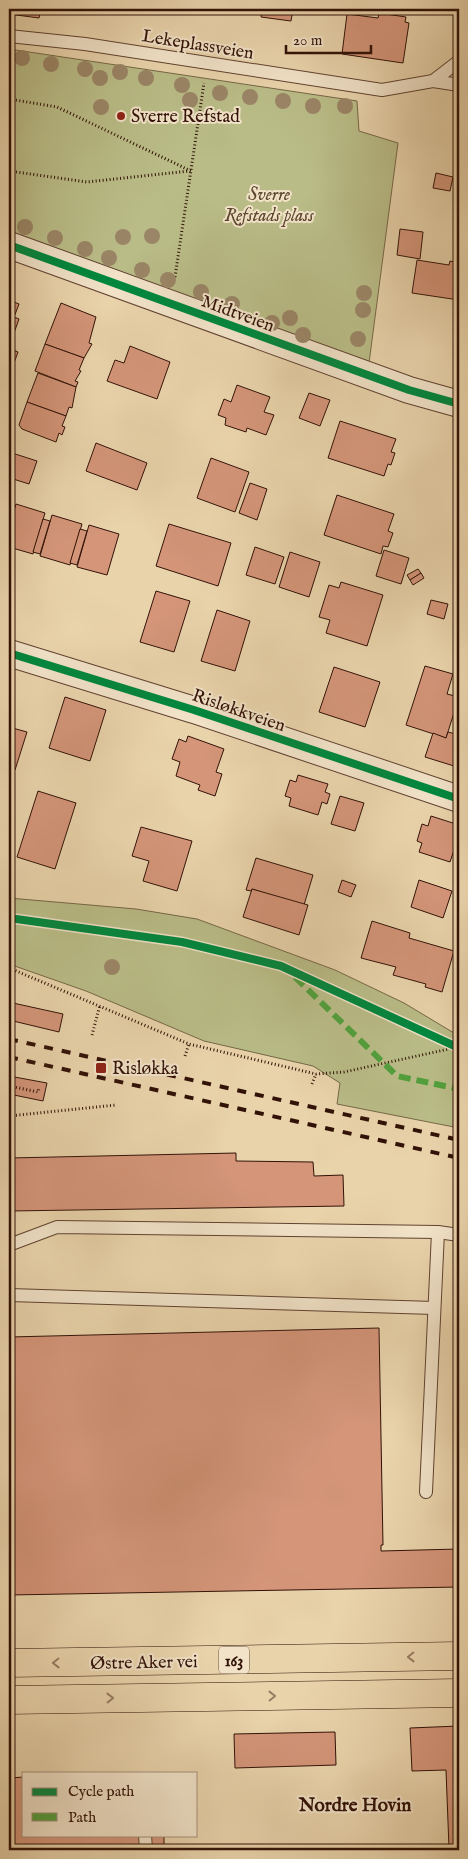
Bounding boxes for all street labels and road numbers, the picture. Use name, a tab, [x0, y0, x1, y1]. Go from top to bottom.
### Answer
street label: Lekeplassveien	[140, 25, 256, 66]
street label: Midtveien	[198, 291, 278, 338]
street label: Risløkkveien	[189, 685, 289, 738]
road number: 163	[219, 1646, 249, 1674]
street label: Østre Aker vei	[90, 1651, 198, 1676]

